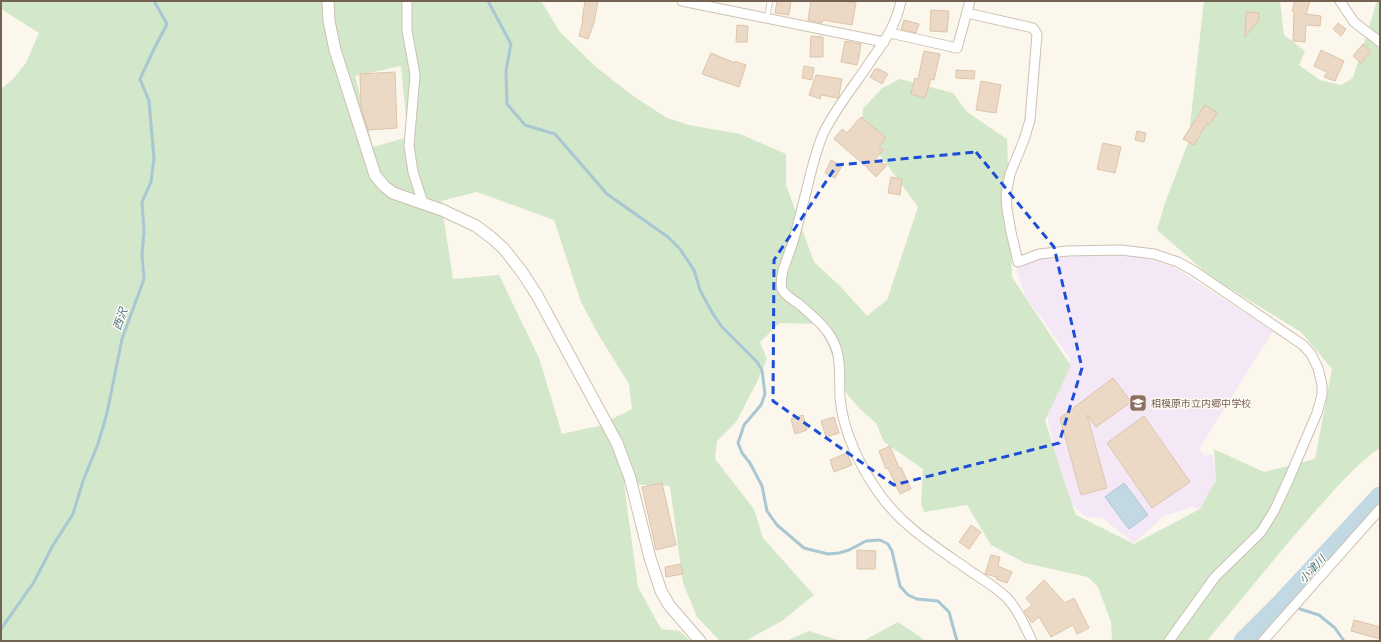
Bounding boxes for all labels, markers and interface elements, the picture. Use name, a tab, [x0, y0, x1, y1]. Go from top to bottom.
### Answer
water label: 西沢	[110, 304, 131, 332]
school or university icon: 相模原市立内郷中学校	[1128, 393, 1148, 413]
place label: 相模原市立内郷中学校	[1151, 397, 1251, 410]
water label: 小津川	[1296, 551, 1329, 586]

